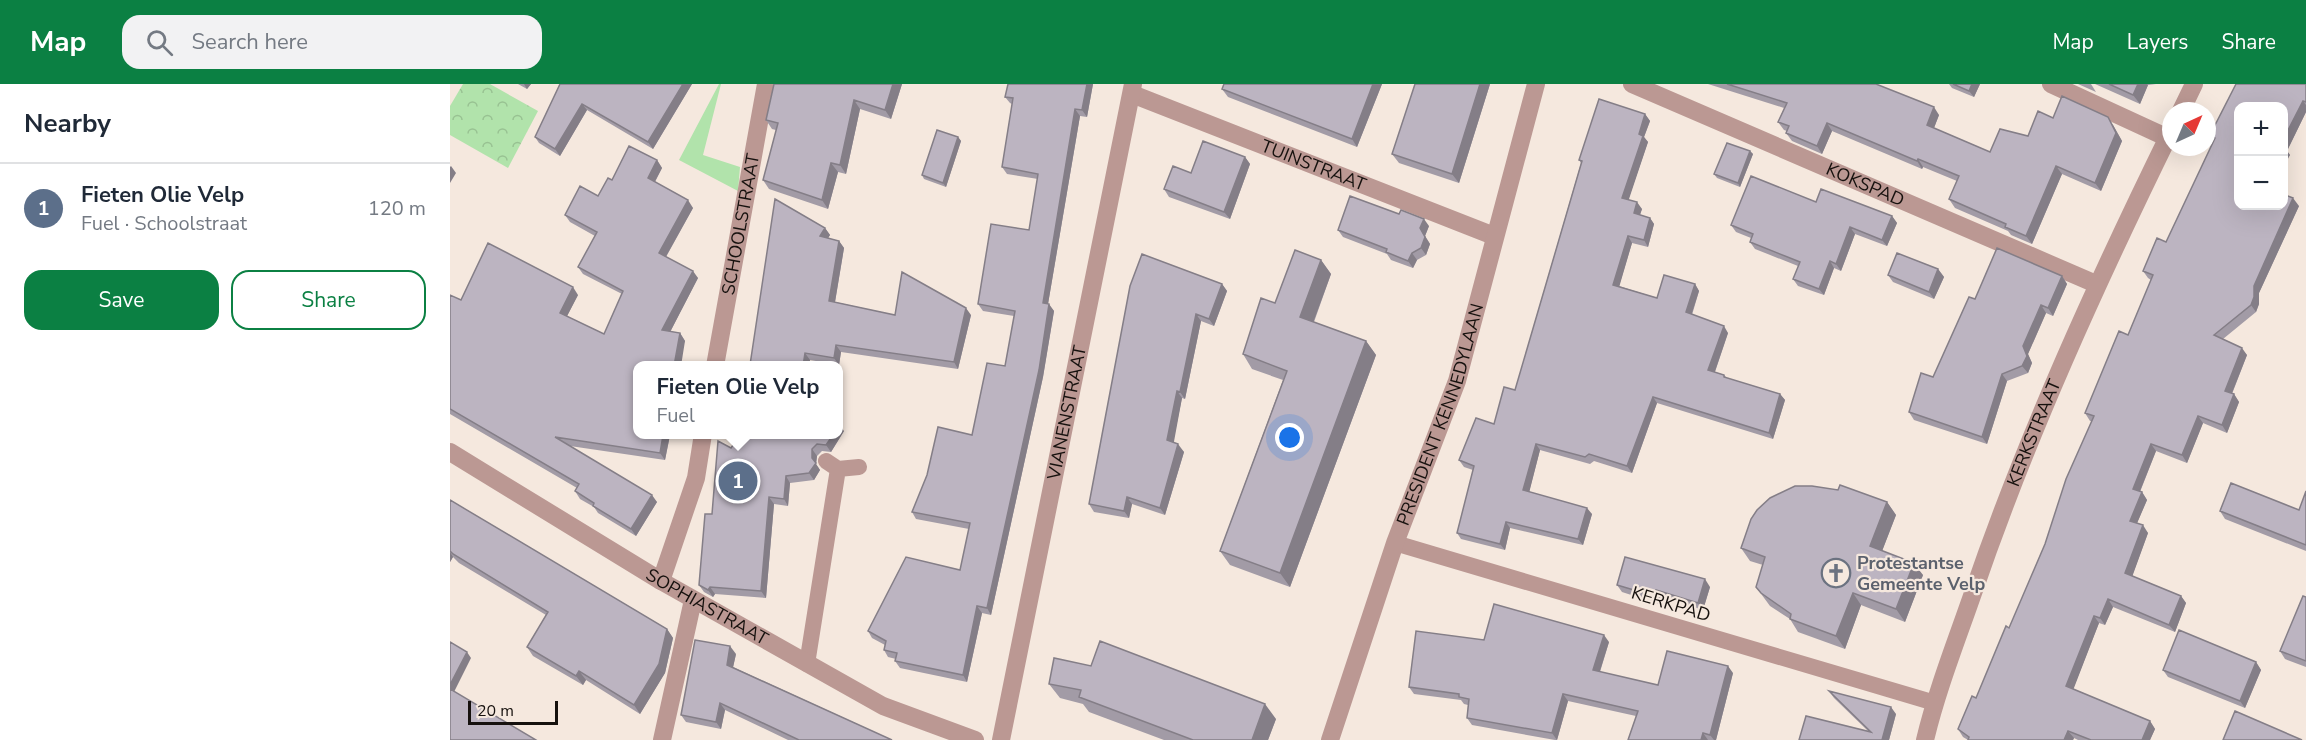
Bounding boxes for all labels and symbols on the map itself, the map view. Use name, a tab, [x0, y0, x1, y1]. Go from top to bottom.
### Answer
north arrow	[2162, 102, 2216, 156]
street label: TUINSTRAAT	[1257, 134, 1370, 197]
street label: SCHOOLSTRAAT	[716, 152, 765, 297]
street label: KOKSPAD	[1822, 157, 1908, 212]
street label: PRESIDENT KENNEDYLAAN	[1391, 301, 1489, 529]
street label: VIANENSTRAAT	[1041, 343, 1092, 483]
street label: KERKSTRAAT	[2001, 375, 2067, 490]
your location	[1275, 423, 1304, 452]
pin: 1	[718, 458, 758, 504]
place label: Protestantse Gemeente Velp	[1857, 551, 1985, 596]
church icon: Protestantse Gemeente Velp	[1820, 557, 1852, 589]
street label: SOPHIASTRAAT	[641, 563, 773, 651]
street label: KERKPAD	[1628, 581, 1714, 627]
scale bar	[468, 698, 558, 726]

